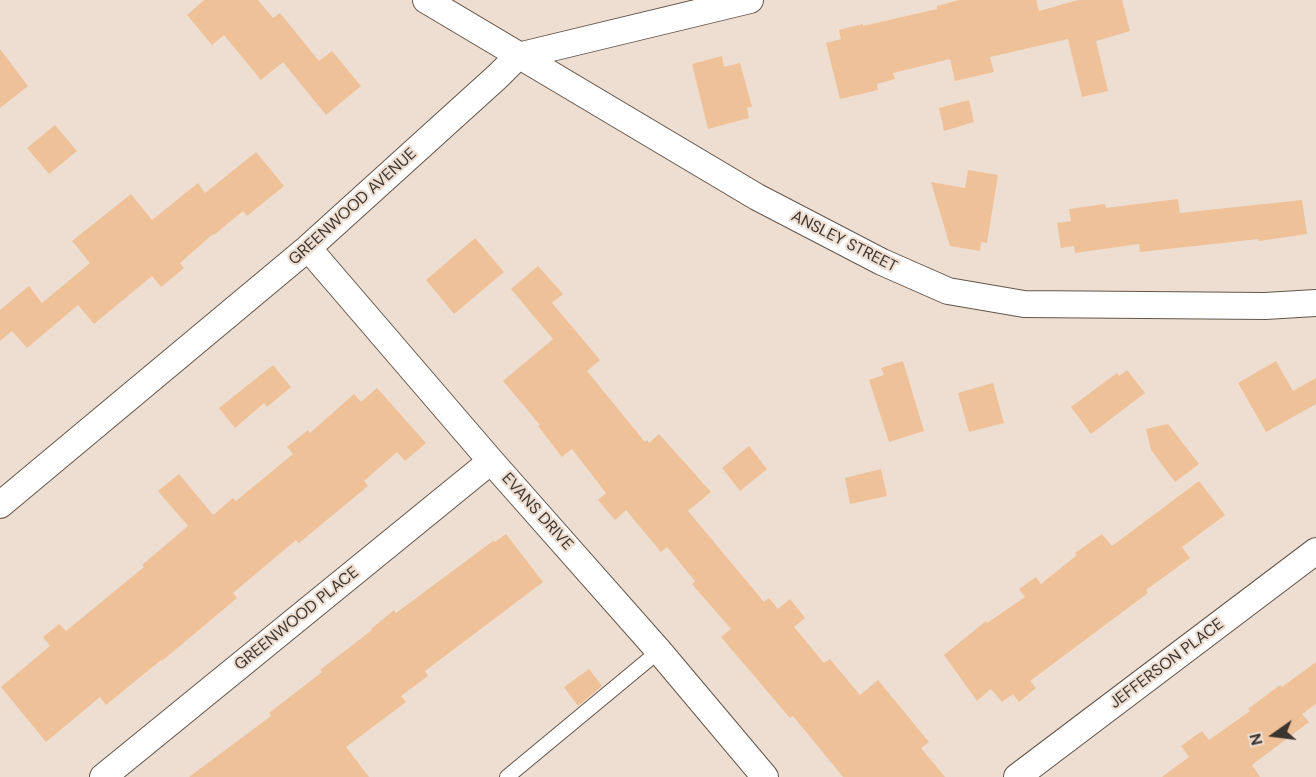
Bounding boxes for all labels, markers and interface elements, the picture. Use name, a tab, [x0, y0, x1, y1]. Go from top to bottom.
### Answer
street label: GREENWOOD AVENUE	[285, 145, 421, 269]
street label: ANSLEY STREET	[788, 207, 900, 277]
street label: EVANS DRIVE	[497, 469, 577, 555]
street label: GREENWOOD PLACE	[231, 563, 363, 675]
street label: JEFFERSON PLACE	[1106, 615, 1228, 713]
north arrow	[1244, 705, 1304, 765]
text: N	[1244, 731, 1268, 748]

